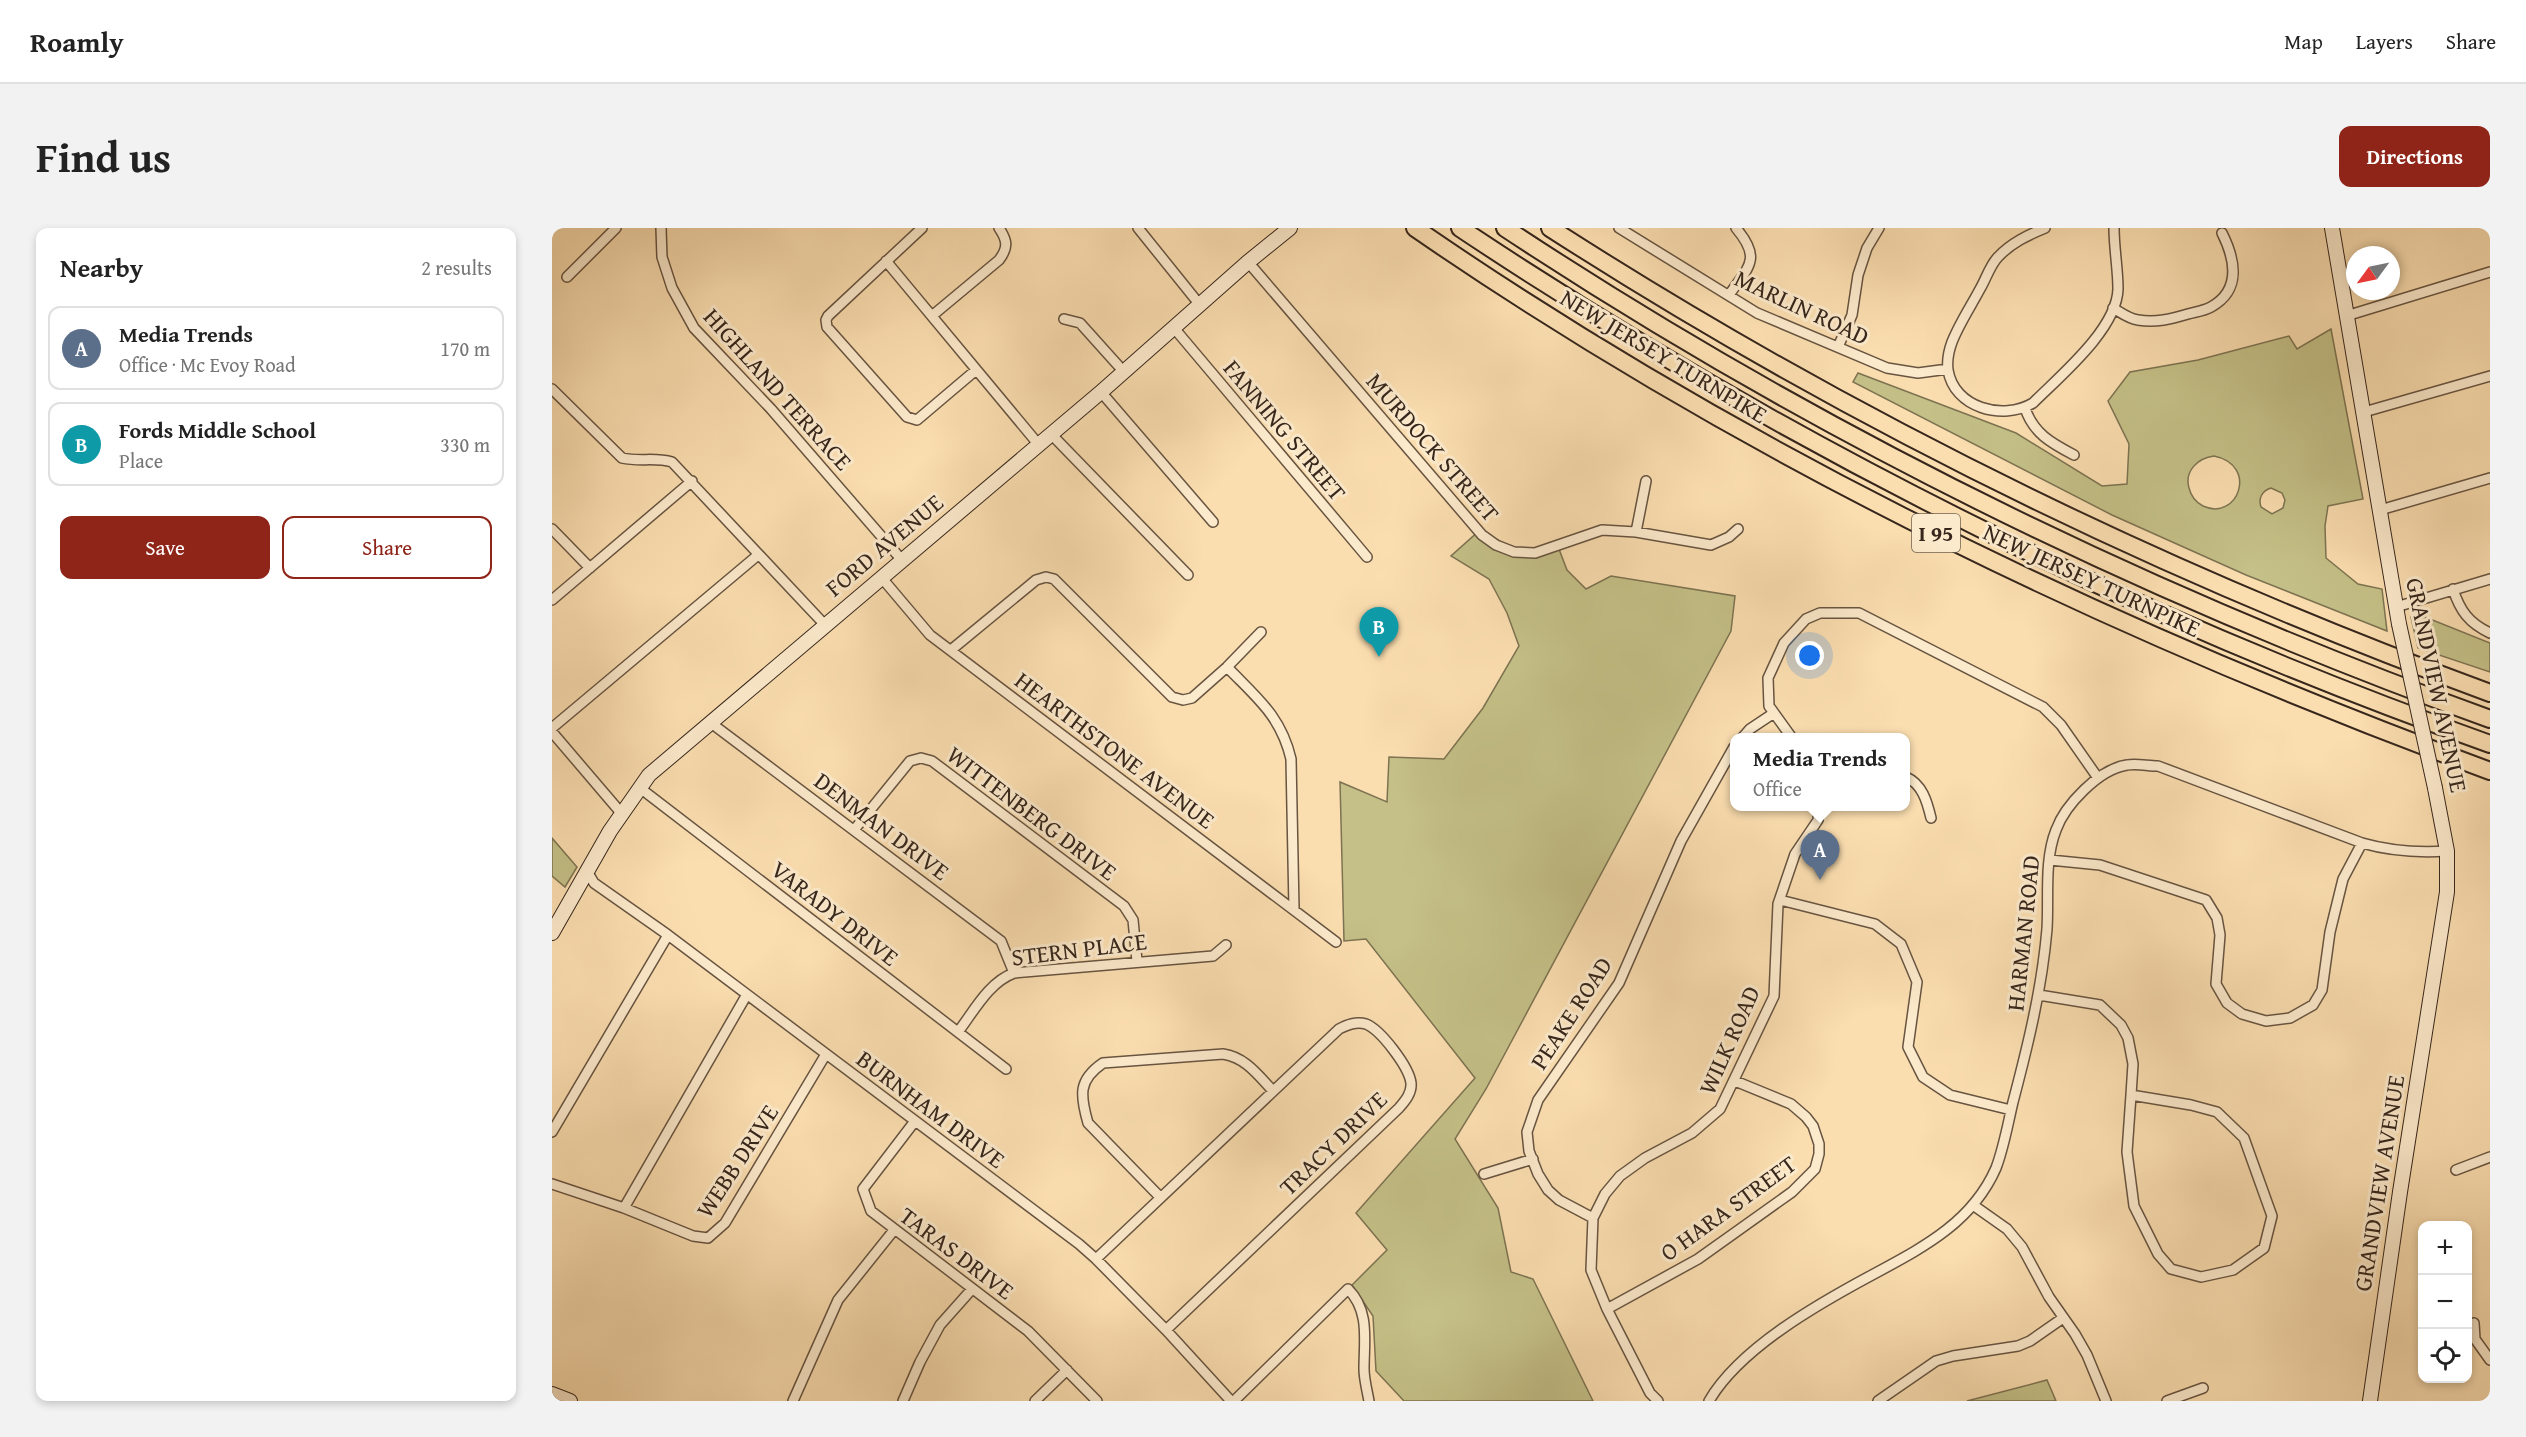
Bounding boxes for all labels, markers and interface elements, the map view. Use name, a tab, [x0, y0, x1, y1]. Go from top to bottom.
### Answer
text: Roamly	[30, 21, 124, 62]
text: Map	[2284, 26, 2323, 57]
text: Layers	[2356, 26, 2413, 57]
text: Share	[2446, 26, 2496, 57]
text: Find us	[36, 126, 171, 187]
button: Directions	[2339, 126, 2490, 187]
north arrow	[2346, 246, 2400, 300]
text: Nearby	[60, 248, 143, 287]
text: 2 results	[421, 253, 492, 282]
street label: MARLIN ROAD	[1729, 261, 1875, 353]
street label: NEW JERSEY TURNPIKE	[1554, 280, 1774, 432]
street label: HIGHLAND TERRACE	[695, 300, 861, 478]
text: Media Trends	[119, 318, 253, 350]
text: A	[75, 334, 88, 363]
text: 170 m	[440, 334, 490, 363]
text: Office · Mc Evoy Road	[119, 350, 296, 379]
street label: FANNING STREET	[1215, 352, 1355, 508]
street label: MURDOCK STREET	[1358, 365, 1508, 529]
text: Fords Middle School	[119, 414, 316, 446]
text: B	[75, 430, 88, 459]
text: 330 m	[440, 430, 490, 459]
text: Place	[119, 446, 163, 475]
street label: FORD AVENUE	[818, 485, 950, 605]
road number: I 95	[1912, 514, 1960, 552]
street label: NEW JERSEY TURNPIKE	[1978, 514, 2206, 646]
button: Save	[60, 516, 270, 579]
button: Share	[282, 516, 492, 579]
street label: GRANDVIEW AVENUE	[2397, 575, 2477, 795]
pin: B	[1360, 608, 1398, 657]
your location	[1795, 641, 1824, 670]
street label: HEARTHSTONE AVENUE	[1008, 663, 1222, 837]
popup	[1730, 733, 1910, 811]
street label: WITTENBERG DRIVE	[940, 737, 1124, 889]
text: Media Trends	[1753, 742, 1887, 774]
street label: DENMAN DRIVE	[807, 764, 957, 888]
text: Office	[1753, 774, 1802, 803]
pin: A	[1800, 830, 1840, 880]
street label: VARADY DRIVE	[764, 852, 906, 974]
street label: HARMAN ROAD	[1997, 853, 2049, 1013]
street label: STERN PLACE	[1009, 923, 1149, 975]
street label: PEAKE ROAD	[1521, 950, 1621, 1076]
street label: WILK ROAD	[1689, 980, 1769, 1100]
street label: BURNHAM DRIVE	[849, 1041, 1013, 1177]
street label: GRANDVIEW AVENUE	[2345, 1072, 2413, 1294]
street label: TRACY DRIVE	[1271, 1083, 1395, 1203]
street label: WEBB DRIVE	[687, 1098, 787, 1224]
street label: O HARA STREET	[1653, 1147, 1803, 1269]
street label: TARAS DRIVE	[892, 1198, 1022, 1308]
map controls	[2418, 1221, 2472, 1383]
button: +	[2418, 1221, 2472, 1275]
button: −	[2418, 1275, 2472, 1329]
button: locate	[2418, 1329, 2472, 1383]

